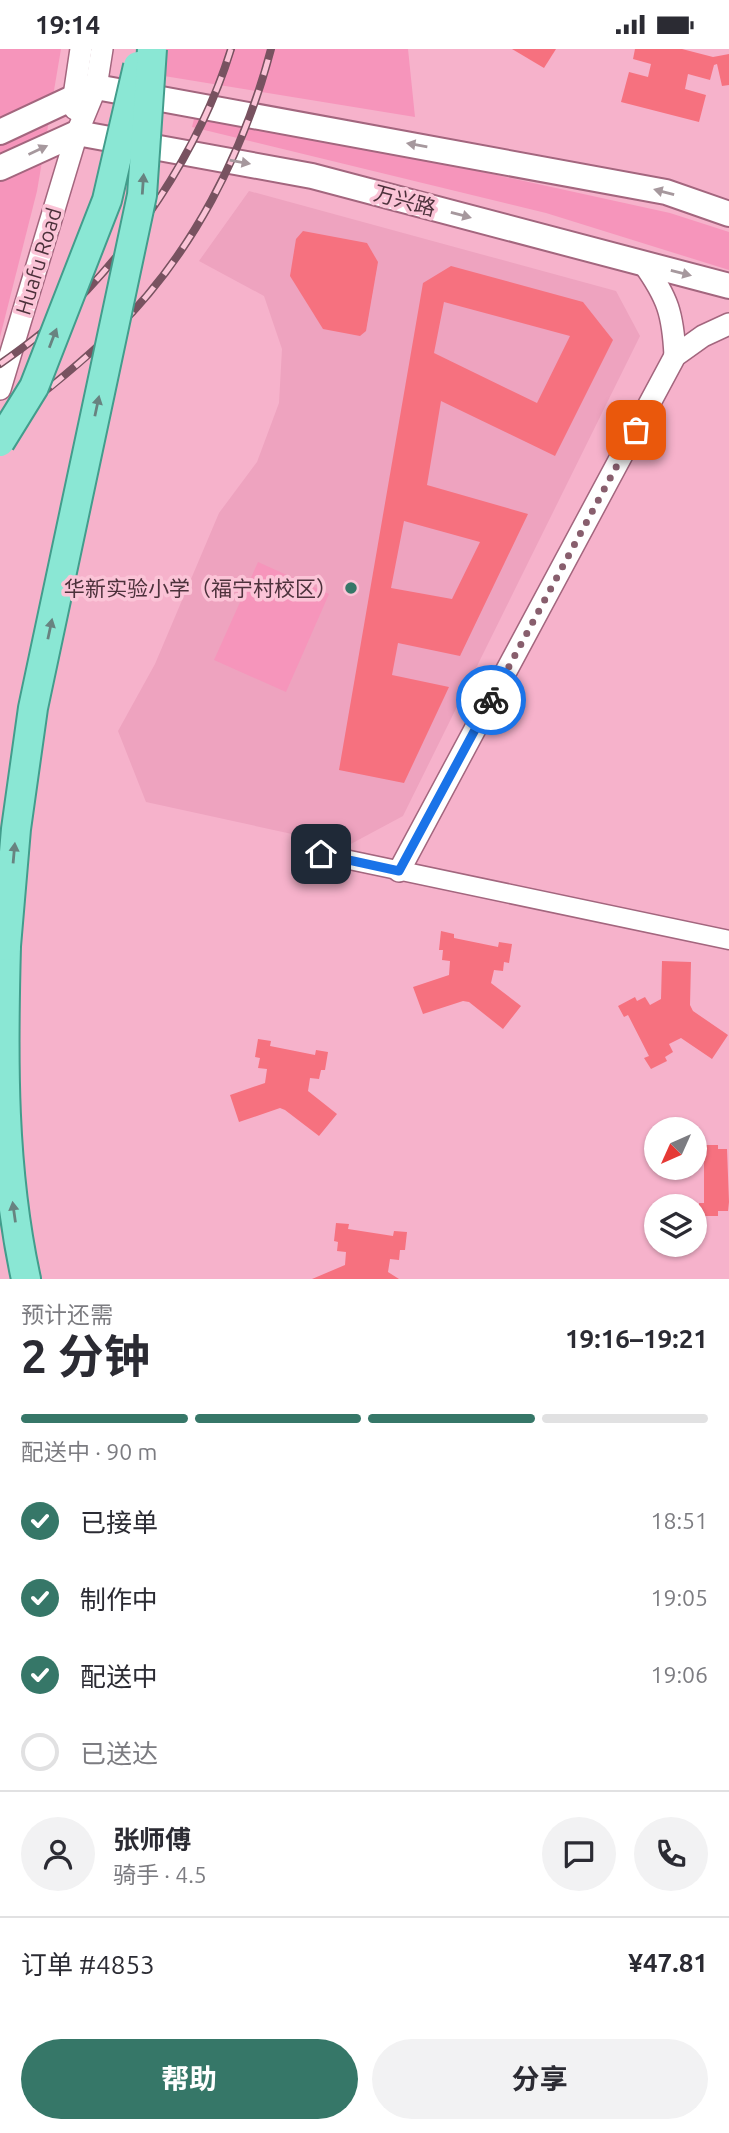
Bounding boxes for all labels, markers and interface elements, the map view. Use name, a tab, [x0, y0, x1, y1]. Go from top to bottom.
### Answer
text: 19:14	[35, 10, 100, 39]
one-way arrow	[406, 139, 428, 150]
one-way arrow	[28, 144, 48, 156]
one-way arrow	[229, 157, 251, 168]
one-way arrow	[138, 172, 149, 194]
street label: 万兴路	[371, 180, 439, 220]
one-way arrow	[653, 187, 674, 197]
street label: Huafu Road	[10, 205, 66, 317]
one-way arrow	[450, 210, 472, 221]
one-way arrow	[671, 268, 693, 279]
one-way arrow	[47, 328, 58, 349]
one-way arrow	[92, 395, 103, 417]
pin	[606, 400, 666, 460]
icon: bag	[617, 411, 655, 449]
place label: 华新实验小学（福宁村校区）	[64, 576, 337, 600]
marker: 华新实验小学（福宁村校区）	[343, 580, 359, 596]
one-way arrow	[45, 618, 56, 640]
courier	[456, 665, 526, 735]
icon: bike	[472, 681, 510, 719]
pin	[291, 824, 351, 884]
icon: home	[302, 835, 340, 873]
one-way arrow	[9, 842, 20, 864]
north arrow	[644, 1117, 707, 1179]
map controls	[644, 1117, 707, 1257]
button: layers	[644, 1194, 707, 1257]
one-way arrow	[8, 1201, 19, 1223]
text: 预计还需	[21, 1302, 113, 1327]
text: 19:16–19:21	[565, 1324, 708, 1353]
text: 2 分钟	[21, 1330, 150, 1382]
text: 配送中 · 90 m	[21, 1439, 157, 1464]
icon: check	[21, 1502, 59, 1540]
text: 已接单	[80, 1508, 158, 1537]
text: 18:51	[650, 1508, 708, 1533]
icon: check	[21, 1579, 59, 1617]
text: 制作中	[80, 1585, 158, 1614]
text: 19:05	[650, 1585, 708, 1610]
icon: check	[21, 1656, 59, 1694]
text: 配送中	[80, 1662, 158, 1691]
text: 19:06	[650, 1662, 708, 1687]
text: 已送达	[80, 1739, 158, 1768]
button: person	[21, 1817, 95, 1891]
button: chat	[542, 1817, 616, 1891]
button: phone	[634, 1817, 708, 1891]
text: 张师傅	[113, 1825, 191, 1854]
text: 骑手 · 4.5	[113, 1862, 207, 1887]
text: ¥47.81	[628, 1948, 708, 1977]
text: 订单 #4853	[21, 1950, 155, 1979]
button: 帮助	[21, 2039, 358, 2119]
button: 分享	[372, 2039, 708, 2119]

